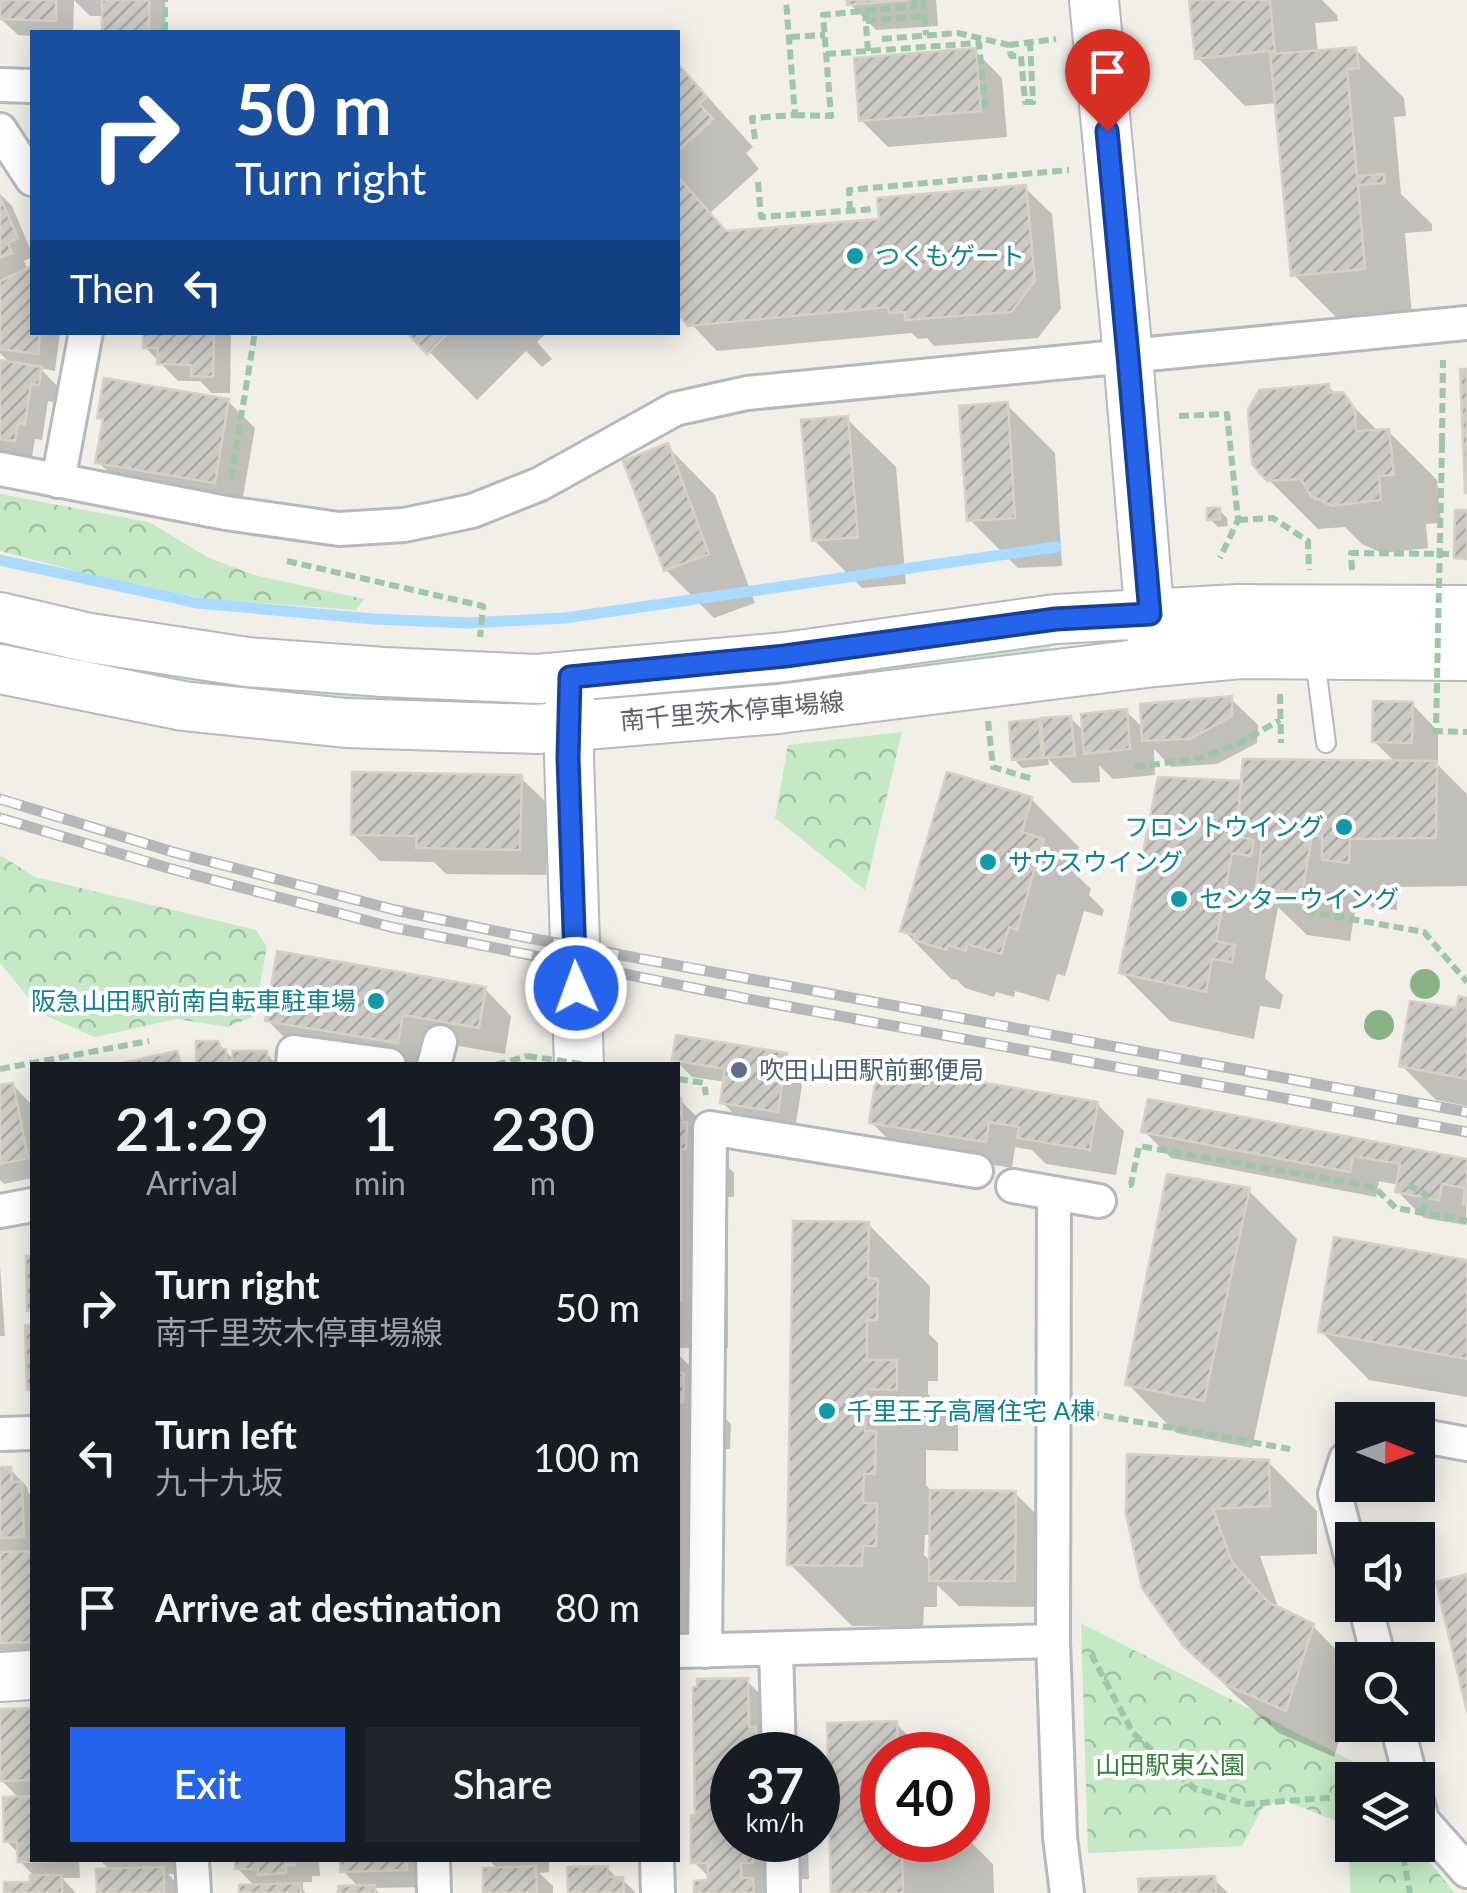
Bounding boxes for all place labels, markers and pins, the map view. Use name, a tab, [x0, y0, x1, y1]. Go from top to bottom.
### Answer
pin	[1065, 29, 1150, 132]
place label: つくもゲート	[875, 240, 1025, 270]
marker: つくもゲート	[844, 245, 866, 267]
place label: フロントウイング	[1124, 811, 1324, 841]
marker: フロントウイング	[1333, 816, 1355, 838]
place label: サウスウイング	[1008, 846, 1183, 876]
marker: サウスウイング	[977, 851, 999, 873]
place label: センターウイング	[1199, 883, 1399, 913]
marker: センターウイング	[1168, 888, 1190, 910]
place label: 阪急山田駅前南自転車駐車場	[31, 985, 356, 1015]
marker: 阪急山田駅前南自転車駐車場	[365, 990, 387, 1012]
place label: 吹田山田駅前郵便局	[759, 1054, 984, 1084]
marker: 吹田山田駅前郵便局	[728, 1059, 750, 1081]
place label: 千里王子高層住宅 A棟	[847, 1395, 1095, 1425]
marker: 千里王子高層住宅 A棟	[816, 1400, 838, 1422]

